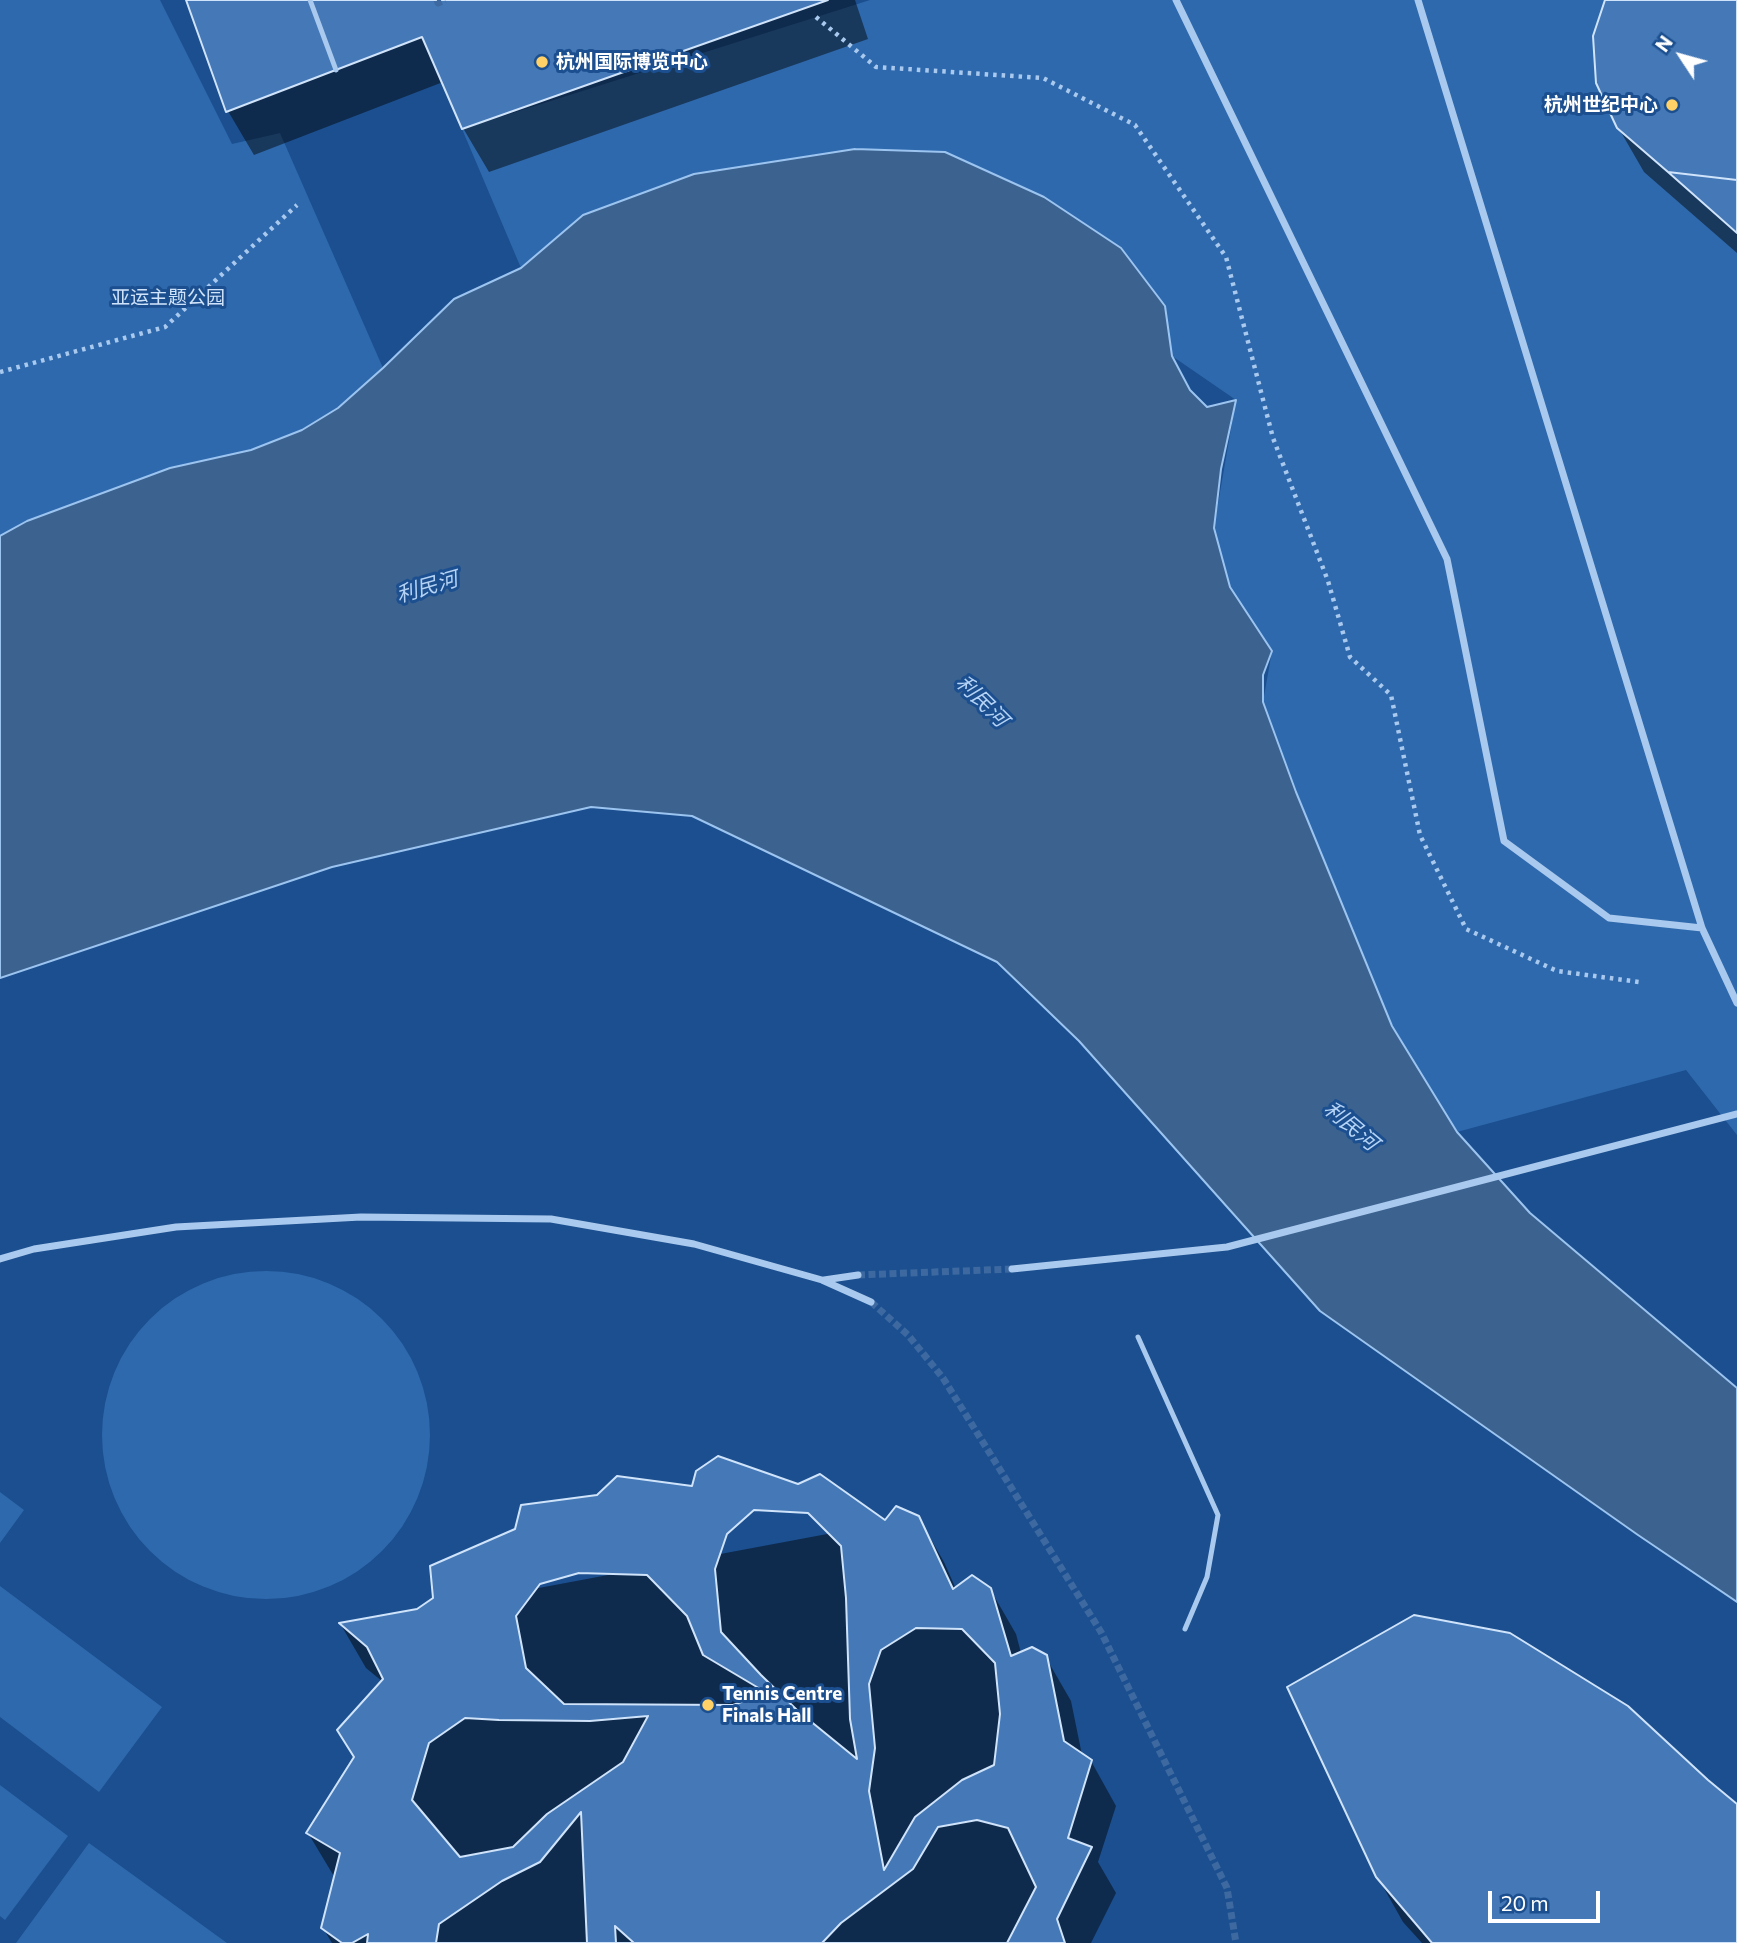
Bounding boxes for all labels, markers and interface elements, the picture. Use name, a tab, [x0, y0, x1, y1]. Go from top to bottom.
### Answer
north arrow	[1646, 21, 1716, 91]
text: N	[1650, 31, 1677, 56]
place label: 杭州国际博览中心	[556, 51, 708, 73]
marker: 杭州国际博览中心	[534, 54, 550, 70]
place label: 杭州世纪中心	[1544, 94, 1658, 116]
marker: 杭州世纪中心	[1664, 97, 1680, 113]
park label: 亚运主题公园	[111, 287, 225, 309]
water label: 利民河	[393, 566, 461, 608]
water label: 利民河	[951, 670, 1013, 732]
water label: 利民河	[1319, 1096, 1383, 1156]
place label: Tennis Centre Finals Hall	[722, 1683, 842, 1727]
marker: Tennis Centre Finals Hall	[700, 1697, 716, 1713]
scale bar	[1492, 1876, 1604, 1920]
text: 20 m	[1501, 1890, 1549, 1915]

